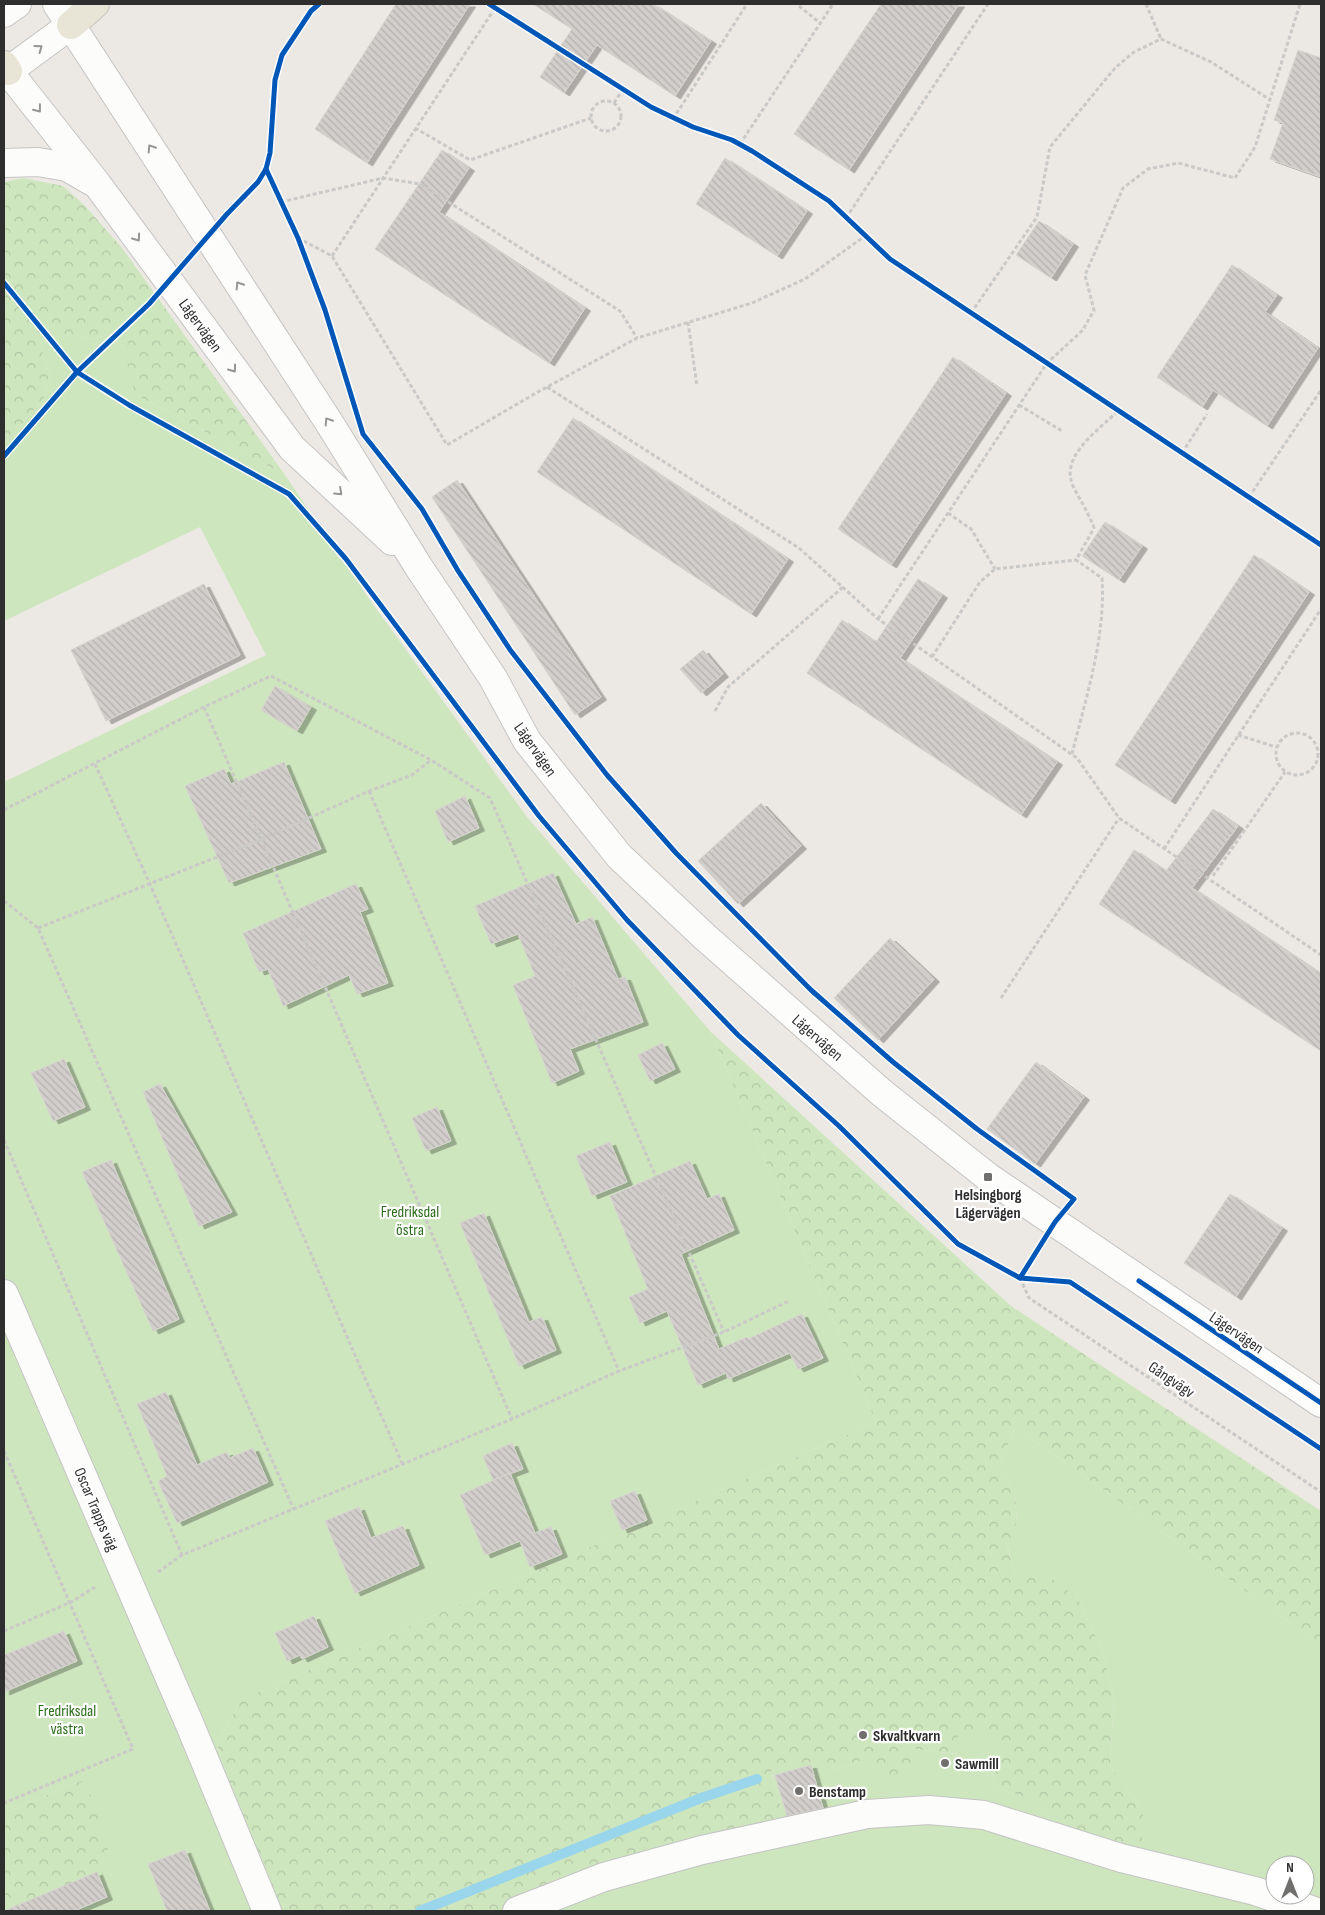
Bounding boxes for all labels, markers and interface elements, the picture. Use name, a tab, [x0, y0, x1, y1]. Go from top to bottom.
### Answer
one-way arrow	[34, 45, 43, 54]
one-way arrow	[32, 103, 41, 113]
one-way arrow	[148, 145, 157, 154]
one-way arrow	[131, 232, 140, 242]
one-way arrow	[236, 281, 246, 290]
street label: Lägervägen	[174, 296, 225, 356]
one-way arrow	[228, 363, 236, 372]
one-way arrow	[324, 418, 334, 427]
one-way arrow	[333, 486, 342, 495]
street label: Lägervägen	[509, 719, 560, 780]
street label: Lägervägen	[788, 1011, 846, 1065]
marker: Helsingborg Lägervägen	[982, 1171, 994, 1183]
place label: Helsingborg Lägervägen	[954, 1186, 1022, 1223]
park label: Fredriksdal östra	[381, 1203, 439, 1240]
street label: Lägervägen	[1205, 1308, 1267, 1358]
street label: Gångvägv	[1145, 1358, 1198, 1403]
street label: Oscar Trapps väg	[69, 1465, 122, 1554]
park label: Fredriksdal västra	[38, 1702, 96, 1739]
place label: Skvaltkvarn	[873, 1727, 940, 1746]
marker: Skvaltkvarn	[857, 1729, 869, 1741]
place label: Sawmill	[955, 1755, 999, 1774]
marker: Sawmill	[939, 1757, 951, 1769]
place label: Benstamp	[809, 1783, 866, 1802]
marker: Benstamp	[793, 1785, 805, 1797]
north arrow	[1265, 1855, 1315, 1905]
text: N	[1286, 1859, 1294, 1876]

